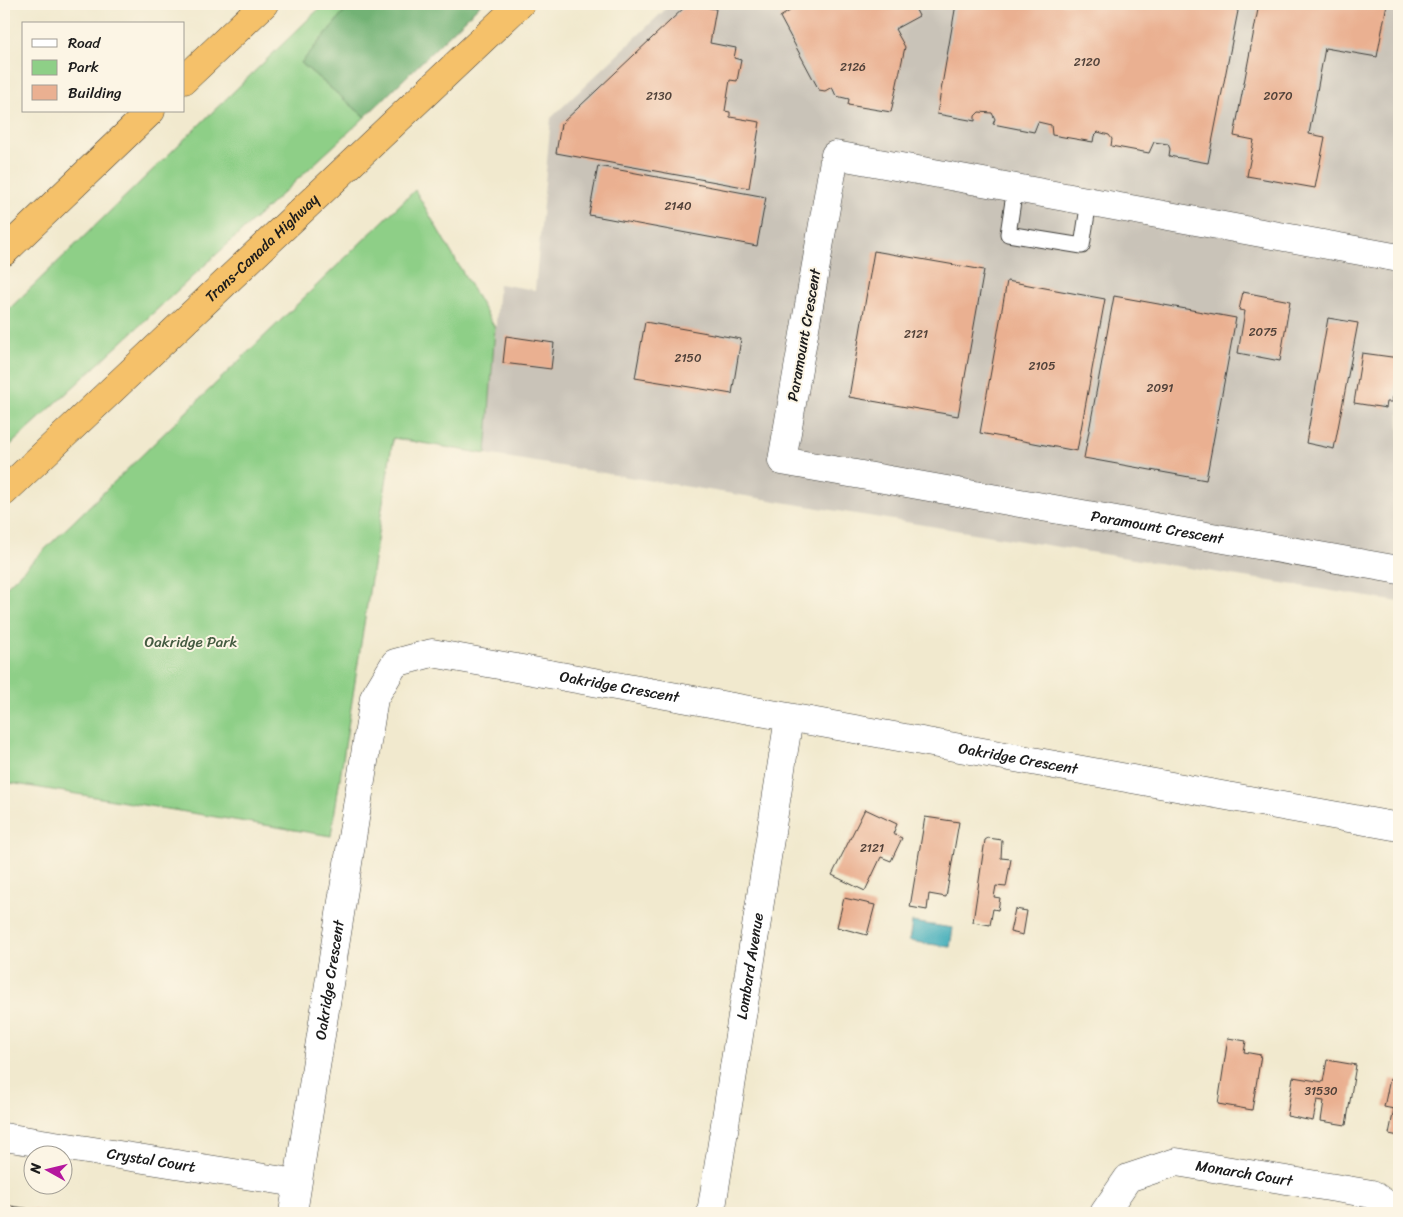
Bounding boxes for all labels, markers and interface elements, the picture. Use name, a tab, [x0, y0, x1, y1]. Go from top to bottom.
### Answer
legend	[22, 22, 185, 112]
text: Road	[68, 30, 101, 56]
house number: 2120	[1074, 51, 1101, 73]
text: Park	[68, 54, 99, 80]
house number: 2126	[840, 56, 866, 78]
text: Building	[68, 80, 122, 106]
house number: 2130	[646, 85, 673, 107]
house number: 2070	[1264, 85, 1293, 107]
street label: Trans-Canada Highway	[199, 187, 325, 309]
house number: 2140	[664, 195, 692, 217]
street label: Paramount Crescent	[780, 266, 829, 403]
house number: 2075	[1249, 321, 1277, 343]
house number: 2121	[904, 323, 928, 345]
house number: 2150	[675, 347, 702, 369]
house number: 2105	[1029, 355, 1056, 377]
house number: 2091	[1146, 377, 1174, 399]
street label: Paramount Crescent	[1089, 503, 1227, 552]
park label: Oakridge Park	[145, 629, 237, 655]
street label: Oakridge Crescent	[558, 663, 682, 710]
street label: Oakridge Crescent	[956, 735, 1081, 782]
house number: 2121	[860, 837, 884, 859]
street label: Lombard Avenue	[729, 911, 771, 1021]
street label: Oakridge Crescent	[307, 917, 352, 1042]
house number: 31530	[1304, 1080, 1338, 1102]
street label: Crystal Court	[105, 1140, 198, 1180]
north arrow	[22, 1144, 72, 1194]
street label: Monarch Court	[1194, 1152, 1295, 1194]
text: N	[22, 1161, 49, 1176]

